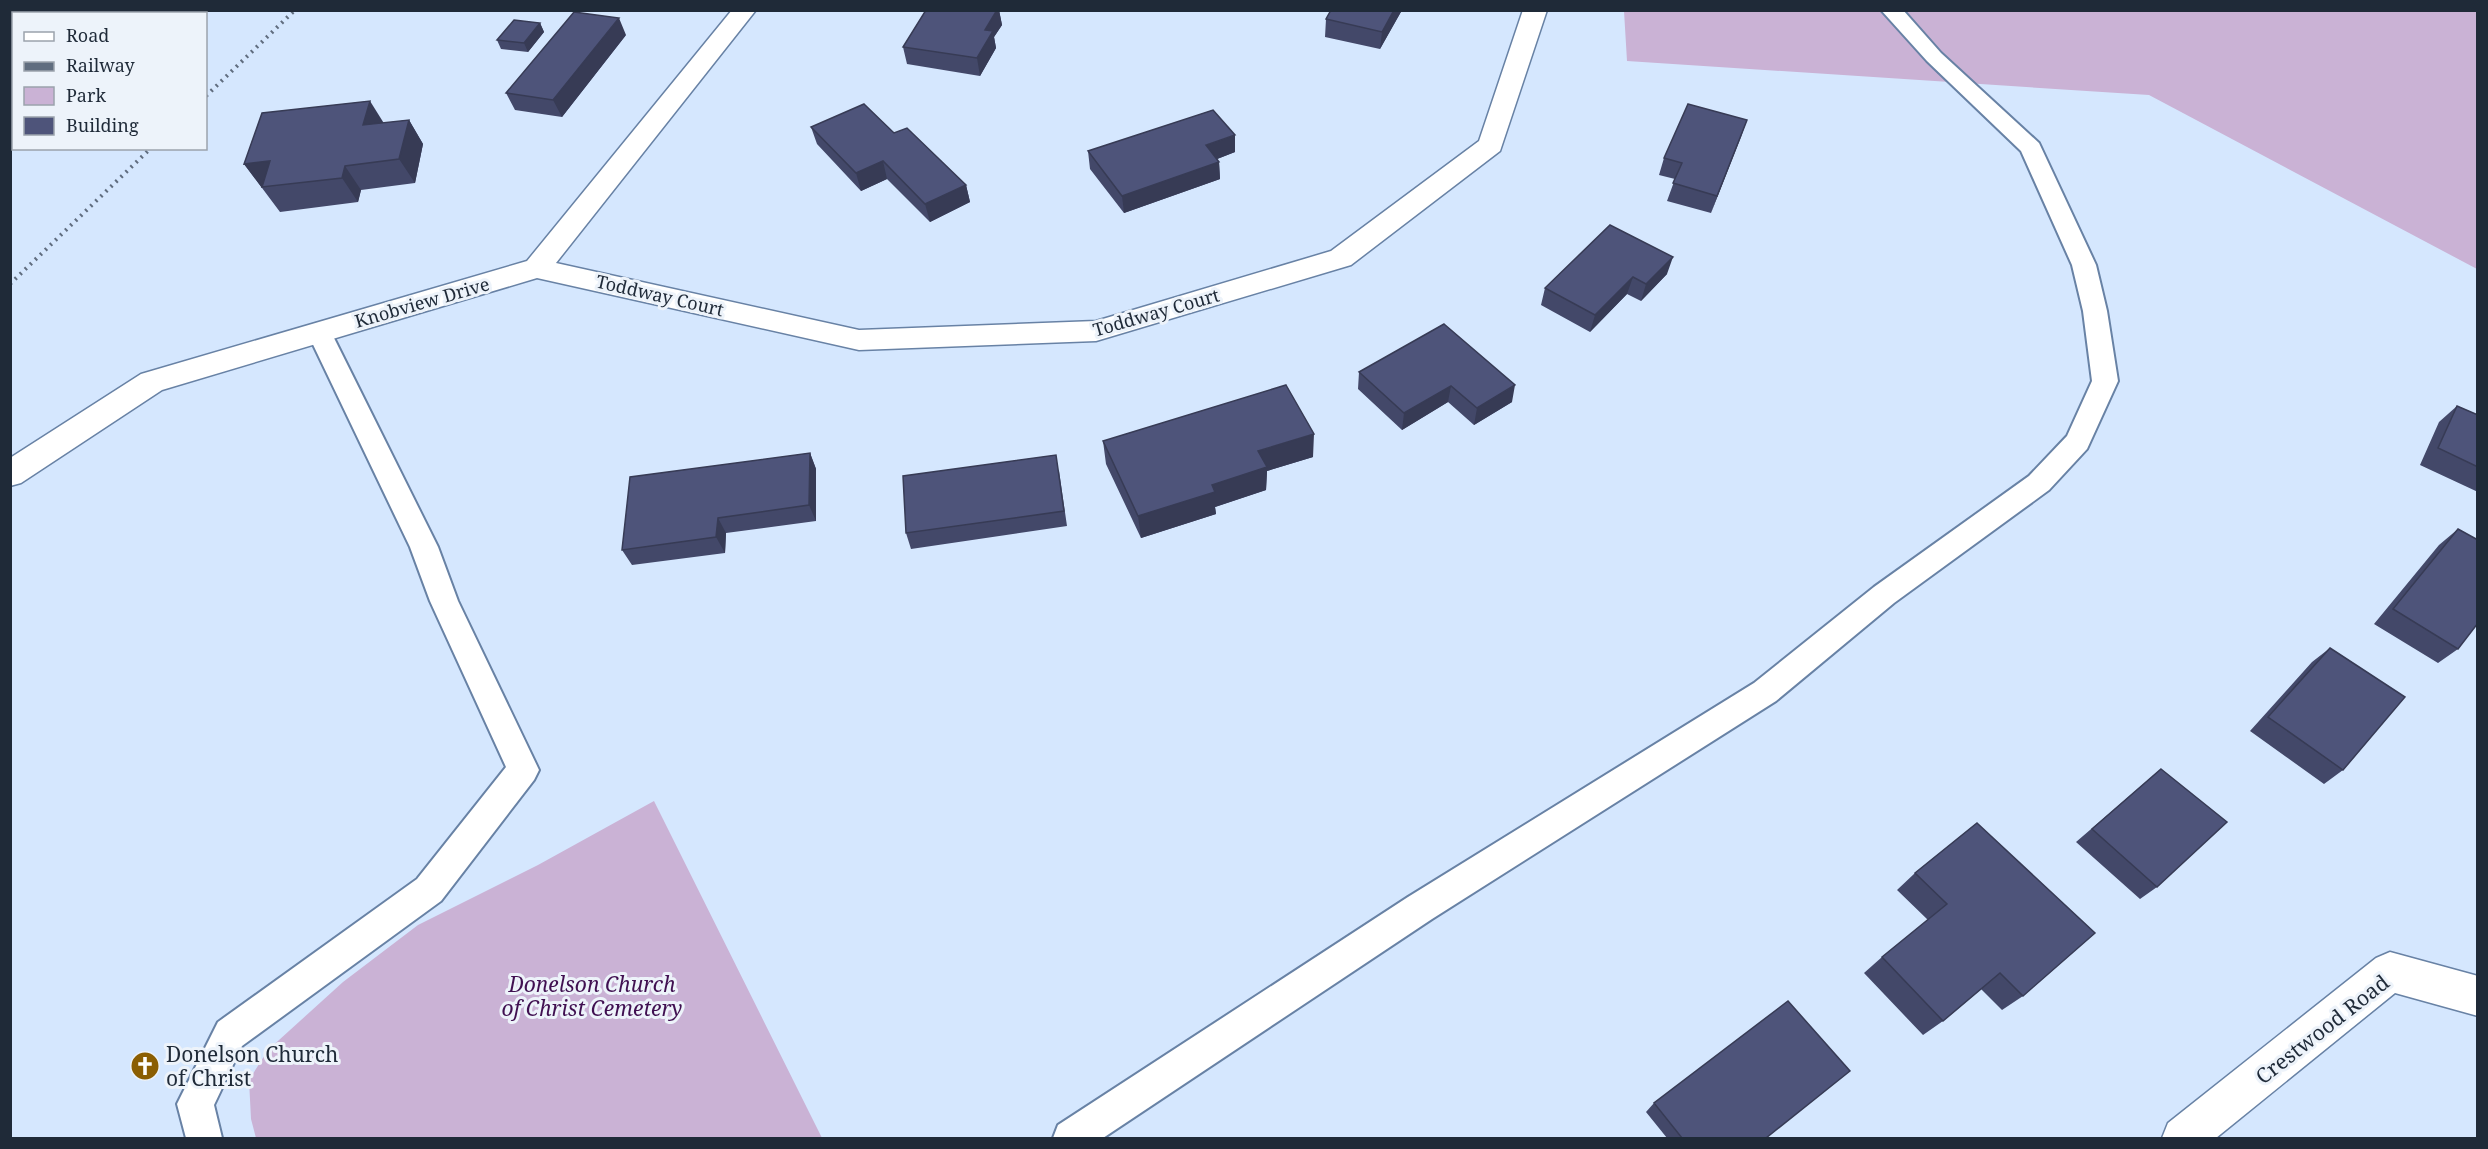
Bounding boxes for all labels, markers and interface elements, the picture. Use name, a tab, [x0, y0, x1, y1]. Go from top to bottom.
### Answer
legend	[12, 12, 207, 150]
text: Road	[66, 23, 109, 47]
text: Railway	[66, 53, 136, 77]
text: Park	[66, 83, 106, 107]
text: Building	[66, 113, 139, 137]
street label: Toddway Court	[594, 269, 726, 321]
street label: Knobview Drive	[352, 271, 492, 333]
street label: Toddway Court	[1090, 282, 1222, 342]
street label: Crestwood Road	[2249, 968, 2395, 1090]
park label: Donelson Church of Christ Cemetery	[502, 970, 682, 1022]
place label: Donelson Church of Christ	[166, 1040, 338, 1092]
church icon: Donelson Church of Christ	[129, 1050, 161, 1082]

